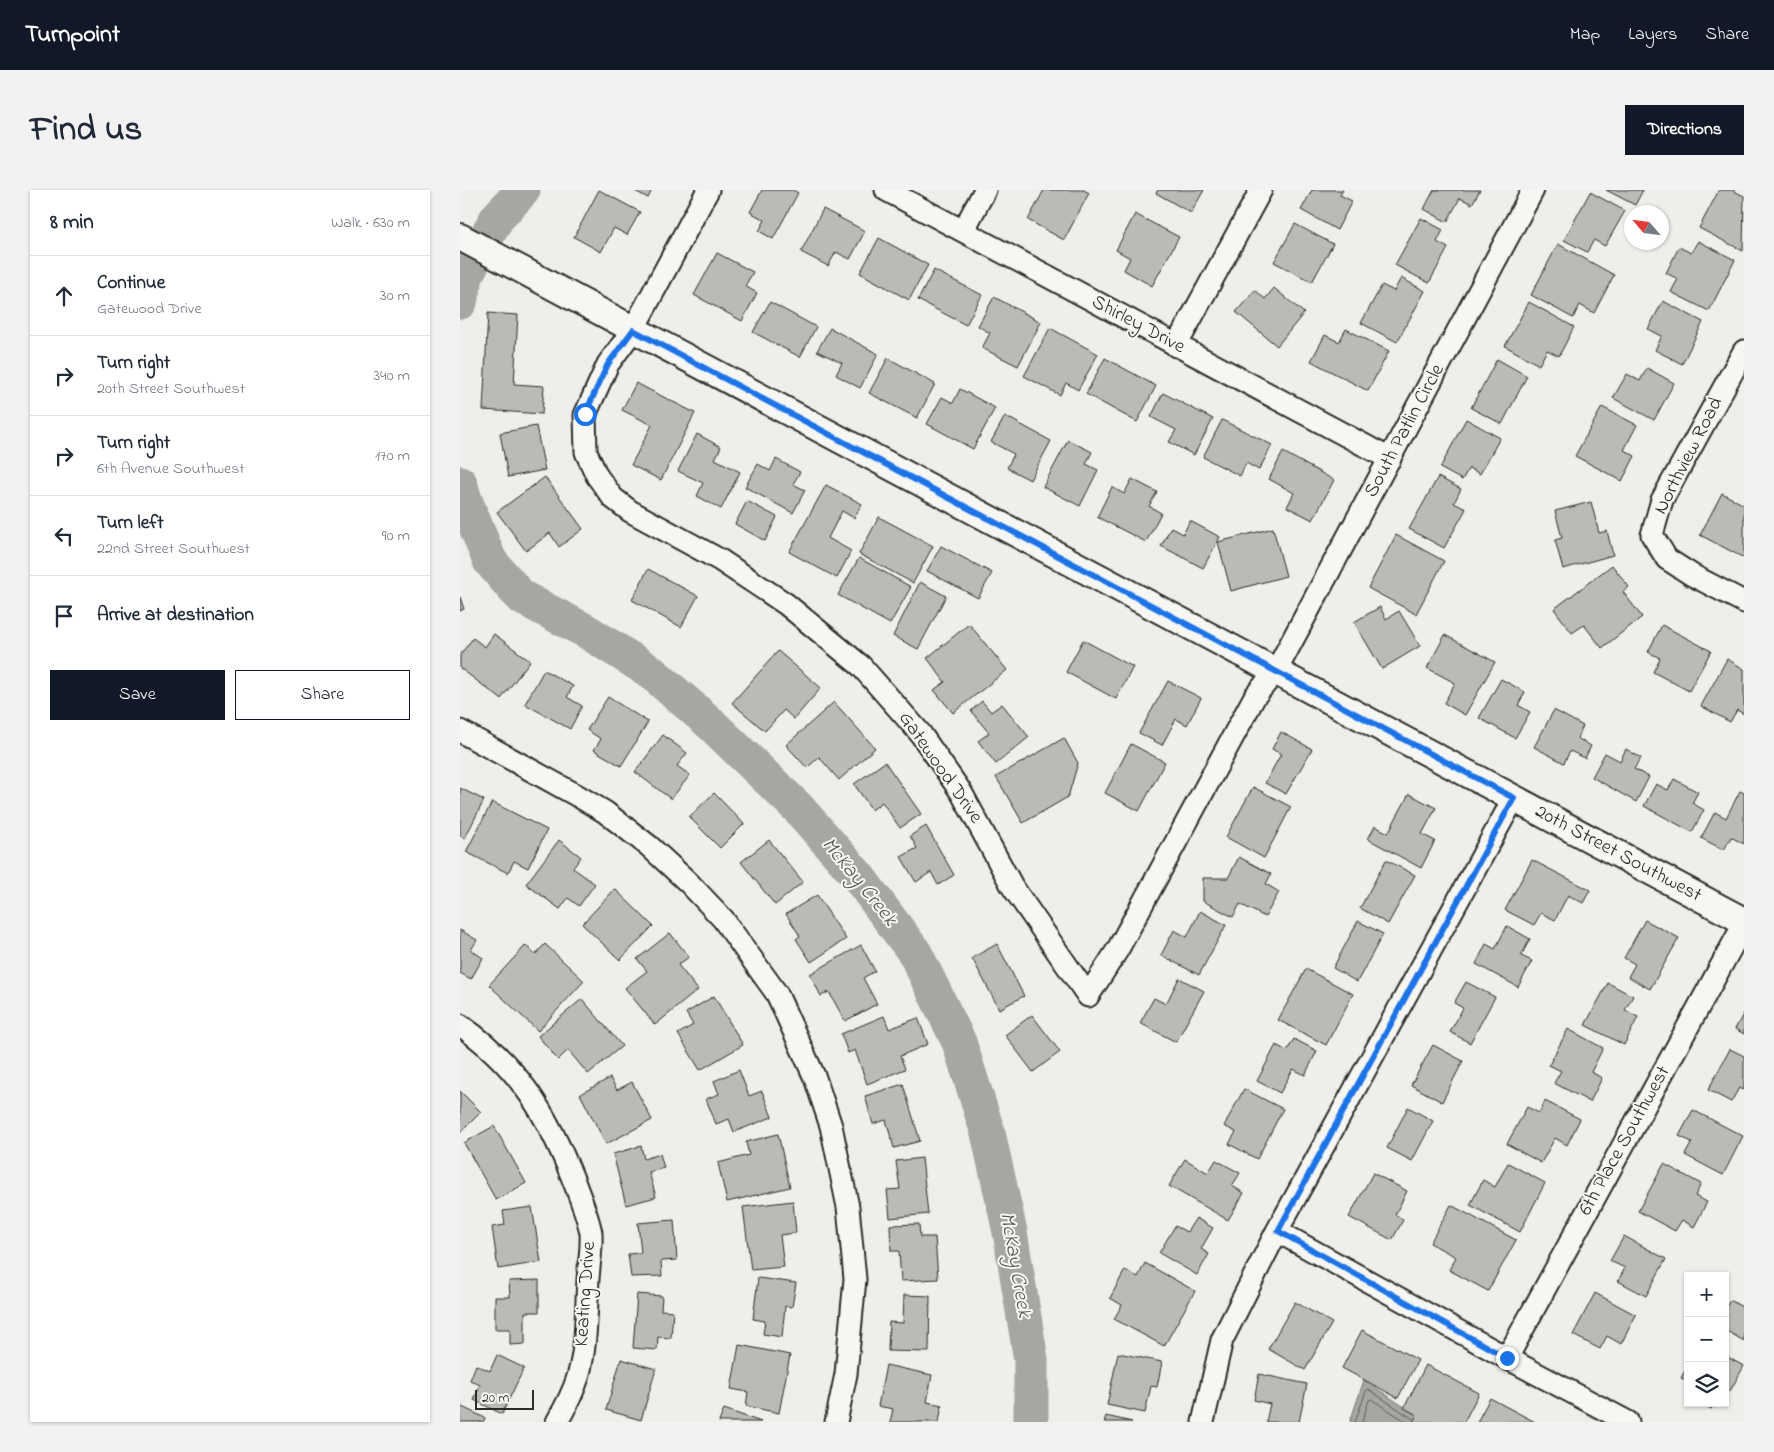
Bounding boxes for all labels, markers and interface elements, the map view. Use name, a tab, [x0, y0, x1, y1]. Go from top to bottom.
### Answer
text: Turnpoint	[25, 18, 120, 53]
text: Map	[1570, 22, 1600, 48]
text: Layers	[1628, 22, 1678, 48]
text: Share	[1706, 22, 1749, 48]
text: Find us	[30, 105, 142, 156]
button: Directions	[1625, 105, 1744, 155]
north arrow	[1624, 205, 1669, 250]
text: 8 min	[50, 208, 94, 238]
text: Walk · 630 m	[331, 211, 410, 235]
text: Continue	[97, 270, 165, 297]
icon: ahead	[50, 282, 78, 310]
text: 30 m	[380, 284, 410, 308]
street label: Shirley Drive	[1086, 288, 1190, 362]
text: Gatewood Drive	[97, 297, 202, 321]
text: Turn right	[97, 350, 170, 377]
street label: South Patlin Circle	[1358, 359, 1452, 503]
icon: right	[50, 362, 78, 390]
text: 340 m	[373, 364, 410, 388]
text: 20th Street Southwest	[97, 377, 245, 401]
street label: Northview Road	[1647, 392, 1731, 520]
route start	[574, 403, 597, 426]
text: Turn right	[97, 430, 170, 457]
icon: right	[50, 442, 78, 470]
text: 170 m	[375, 444, 410, 468]
text: 6th Avenue Southwest	[97, 457, 245, 481]
text: Turn left	[97, 510, 164, 537]
icon: left	[50, 522, 78, 550]
text: 90 m	[382, 524, 410, 548]
text: 22nd Street Southwest	[97, 537, 250, 561]
icon: arrive	[50, 602, 78, 630]
text: Arrive at destination	[97, 602, 254, 629]
button: Save	[50, 670, 225, 720]
button: Share	[235, 670, 410, 720]
street label: Gatewood Drive	[891, 706, 989, 830]
street label: 20th Street Southwest	[1530, 798, 1707, 910]
water label: McKay Creek	[814, 831, 905, 933]
street label: 6th Place Southwest	[1572, 1061, 1678, 1221]
water label: McKay Creek	[991, 1210, 1039, 1321]
street label: Keating Drive	[568, 1240, 605, 1348]
map controls	[1684, 1272, 1729, 1407]
button: +	[1684, 1272, 1729, 1317]
button: −	[1684, 1317, 1729, 1362]
route end	[1496, 1347, 1519, 1370]
button: layers	[1684, 1362, 1729, 1407]
scale bar	[475, 1387, 534, 1410]
text: 20 m	[482, 1388, 509, 1409]

